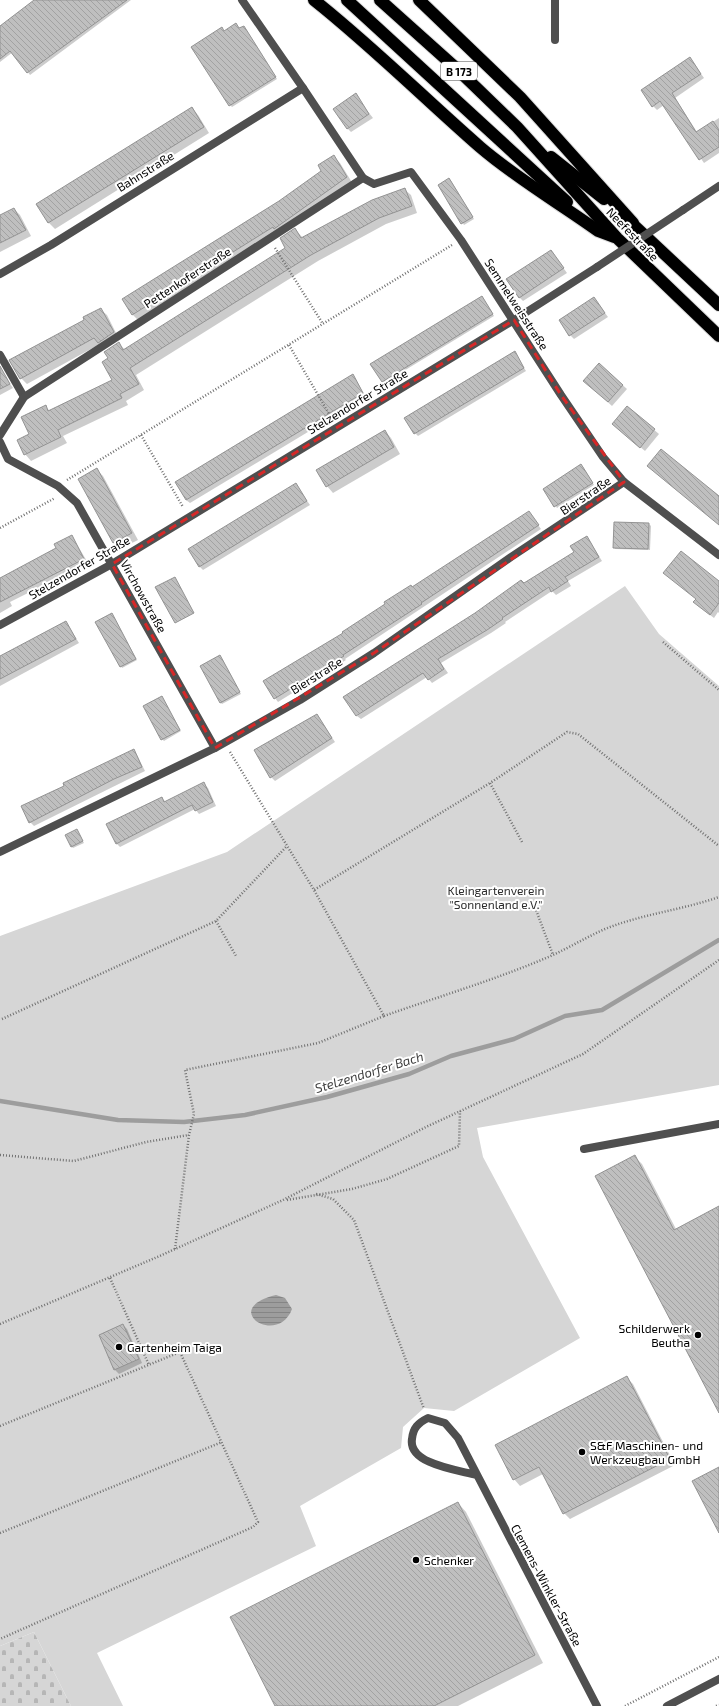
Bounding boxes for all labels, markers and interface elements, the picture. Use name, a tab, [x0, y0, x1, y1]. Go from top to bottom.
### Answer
road number: B 173	[441, 62, 477, 80]
street label: Bahnstraße	[114, 148, 176, 194]
street label: Neefestraße	[604, 204, 662, 264]
street label: Pettenkoferstraße	[141, 244, 233, 310]
street label: Semmelweisstraße	[482, 256, 552, 352]
street label: Stelzendorfer Straße	[304, 365, 410, 437]
street label: Bierstraße	[557, 473, 613, 517]
street label: Stelzendorfer Straße	[26, 532, 132, 602]
street label: Virchowstraße	[118, 557, 170, 635]
street label: Bierstraße	[288, 654, 344, 696]
park label: Kleingartenverein "Sonnenland e.V."	[448, 883, 544, 911]
water label: Stelzendorfer Bach	[313, 1048, 425, 1096]
place label: Schilderwerk Beutha	[619, 1321, 690, 1349]
marker: Schilderwerk Beutha	[693, 1330, 703, 1340]
place label: Gartenheim Taiga	[127, 1340, 222, 1354]
marker: Gartenheim Taiga	[114, 1342, 124, 1352]
place label: S&F Maschinen- und Werkzeugbau GmbH	[590, 1438, 703, 1466]
marker: S&F Maschinen- und Werkzeugbau GmbH	[577, 1447, 587, 1457]
street label: Clemens-Winkler-Straße	[509, 1522, 585, 1648]
place label: Schenker	[424, 1553, 474, 1567]
marker: Schenker	[411, 1555, 421, 1565]

